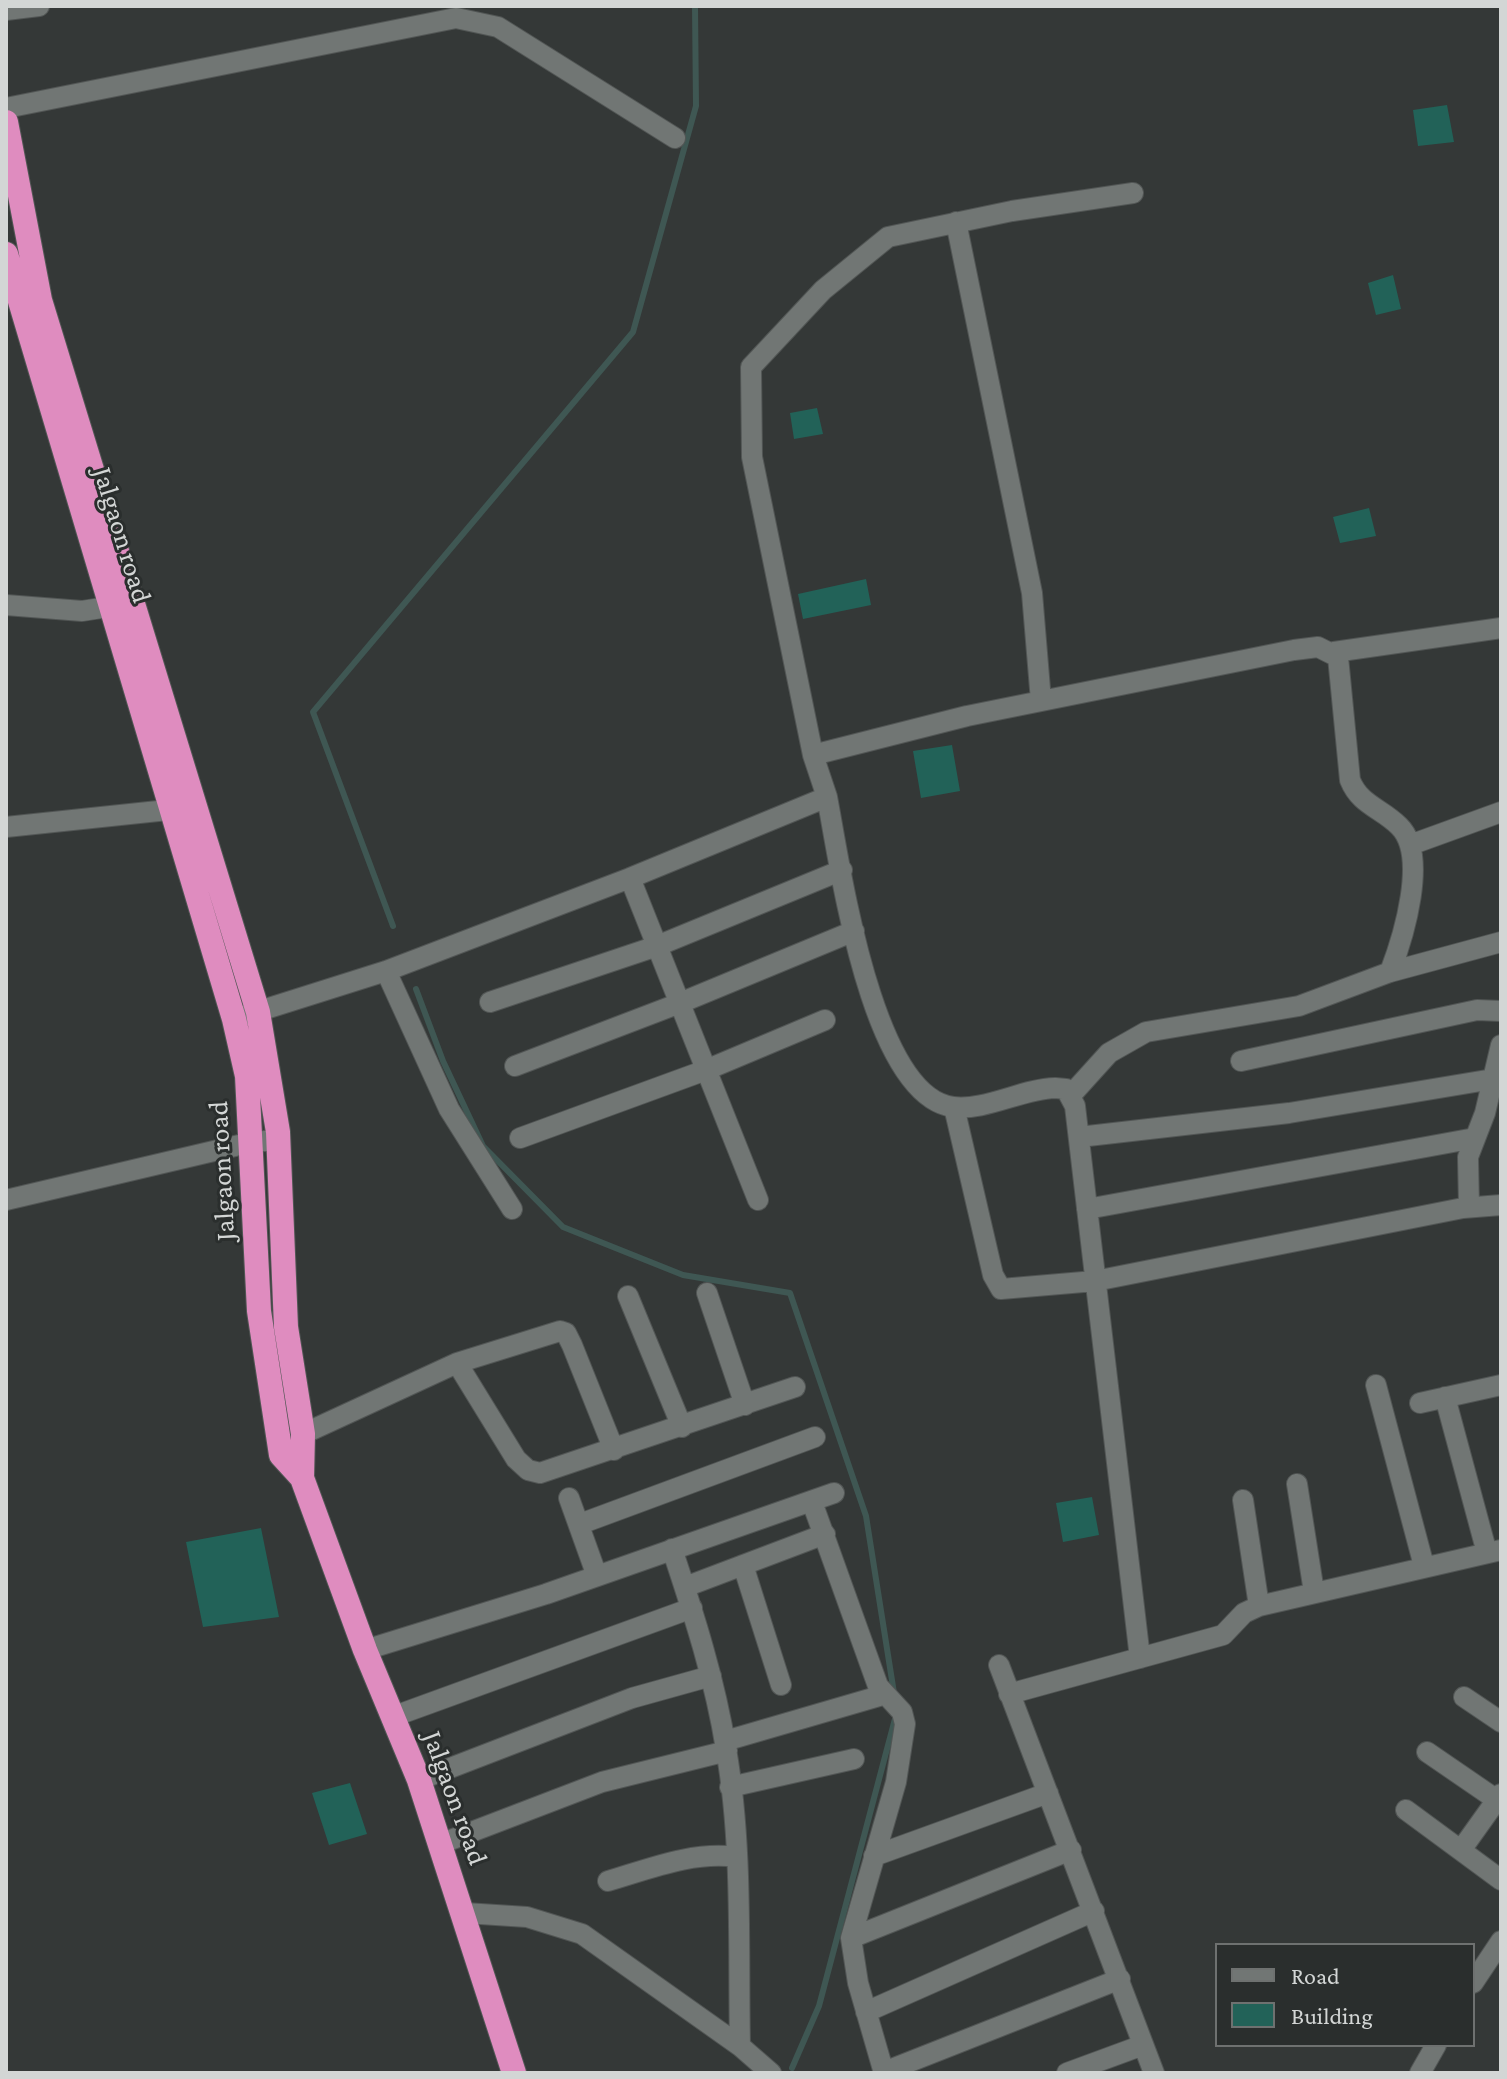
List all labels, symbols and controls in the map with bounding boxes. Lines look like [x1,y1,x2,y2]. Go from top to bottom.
street label: Jalgaon road [85,463,159,607]
street label: Jalgaon road [202,1100,242,1242]
street label: Jalgaon road [415,1726,495,1870]
legend [1215,1943,1475,2047]
text: Road [1291,1962,1340,1989]
text: Building [1291,2002,1373,2029]

